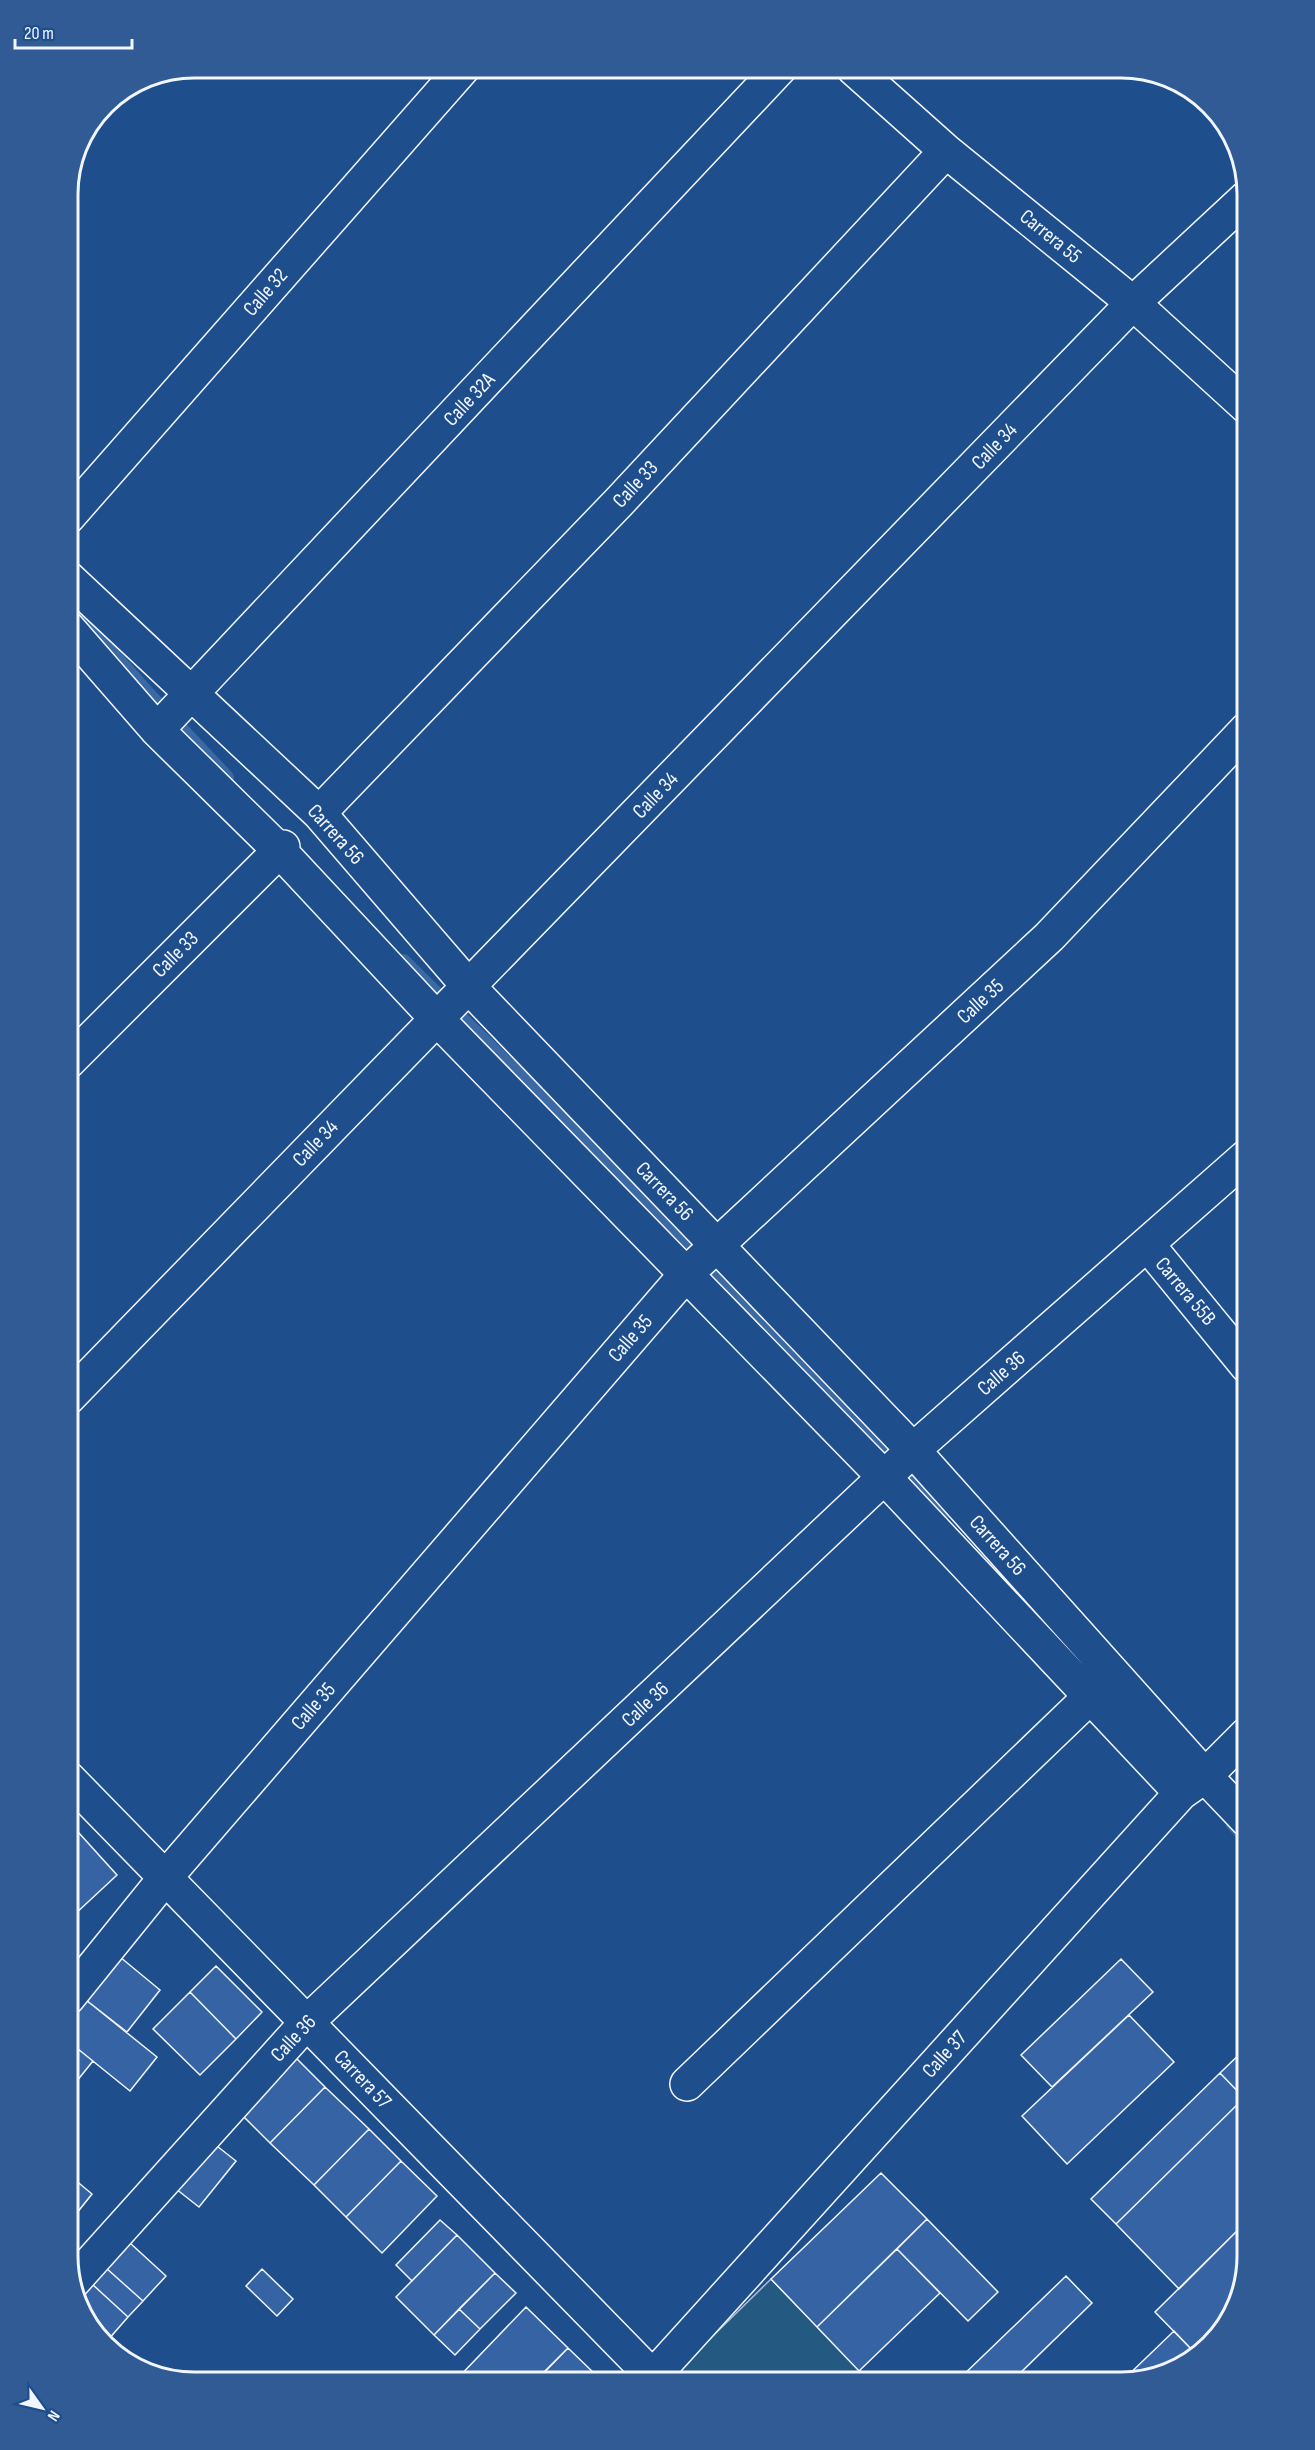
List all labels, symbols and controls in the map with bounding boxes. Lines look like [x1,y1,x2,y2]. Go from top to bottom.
scale bar [15,12,132,50]
text: 20 m [24,23,54,44]
street label: Carrera 55 [1015,204,1087,269]
street label: Calle 32 [238,263,293,321]
street label: Calle 32A [438,367,501,431]
street label: Calle 34 [966,418,1023,475]
street label: Calle 33 [607,456,663,513]
street label: Calle 34 [627,767,684,824]
street label: Carrera 56 [302,799,369,870]
street label: Calle 33 [147,926,204,983]
street label: Calle 35 [952,974,1009,1029]
street label: Calle 34 [287,1115,344,1172]
street label: Carrera 56 [630,1156,699,1226]
street label: Carrera 55B [1150,1252,1221,1331]
street label: Calle 35 [603,1309,658,1367]
street label: Calle 36 [972,1346,1030,1401]
street label: Carrera 56 [964,1510,1031,1581]
street label: Calle 36 [617,1676,674,1732]
street label: Calle 35 [286,1677,341,1735]
street label: Calle 36 [265,2010,321,2067]
street label: Calle 37 [917,2025,972,2083]
street label: Carrera 57 [329,2045,397,2114]
north arrow [12,2378,72,2438]
text: N [43,2407,63,2424]

